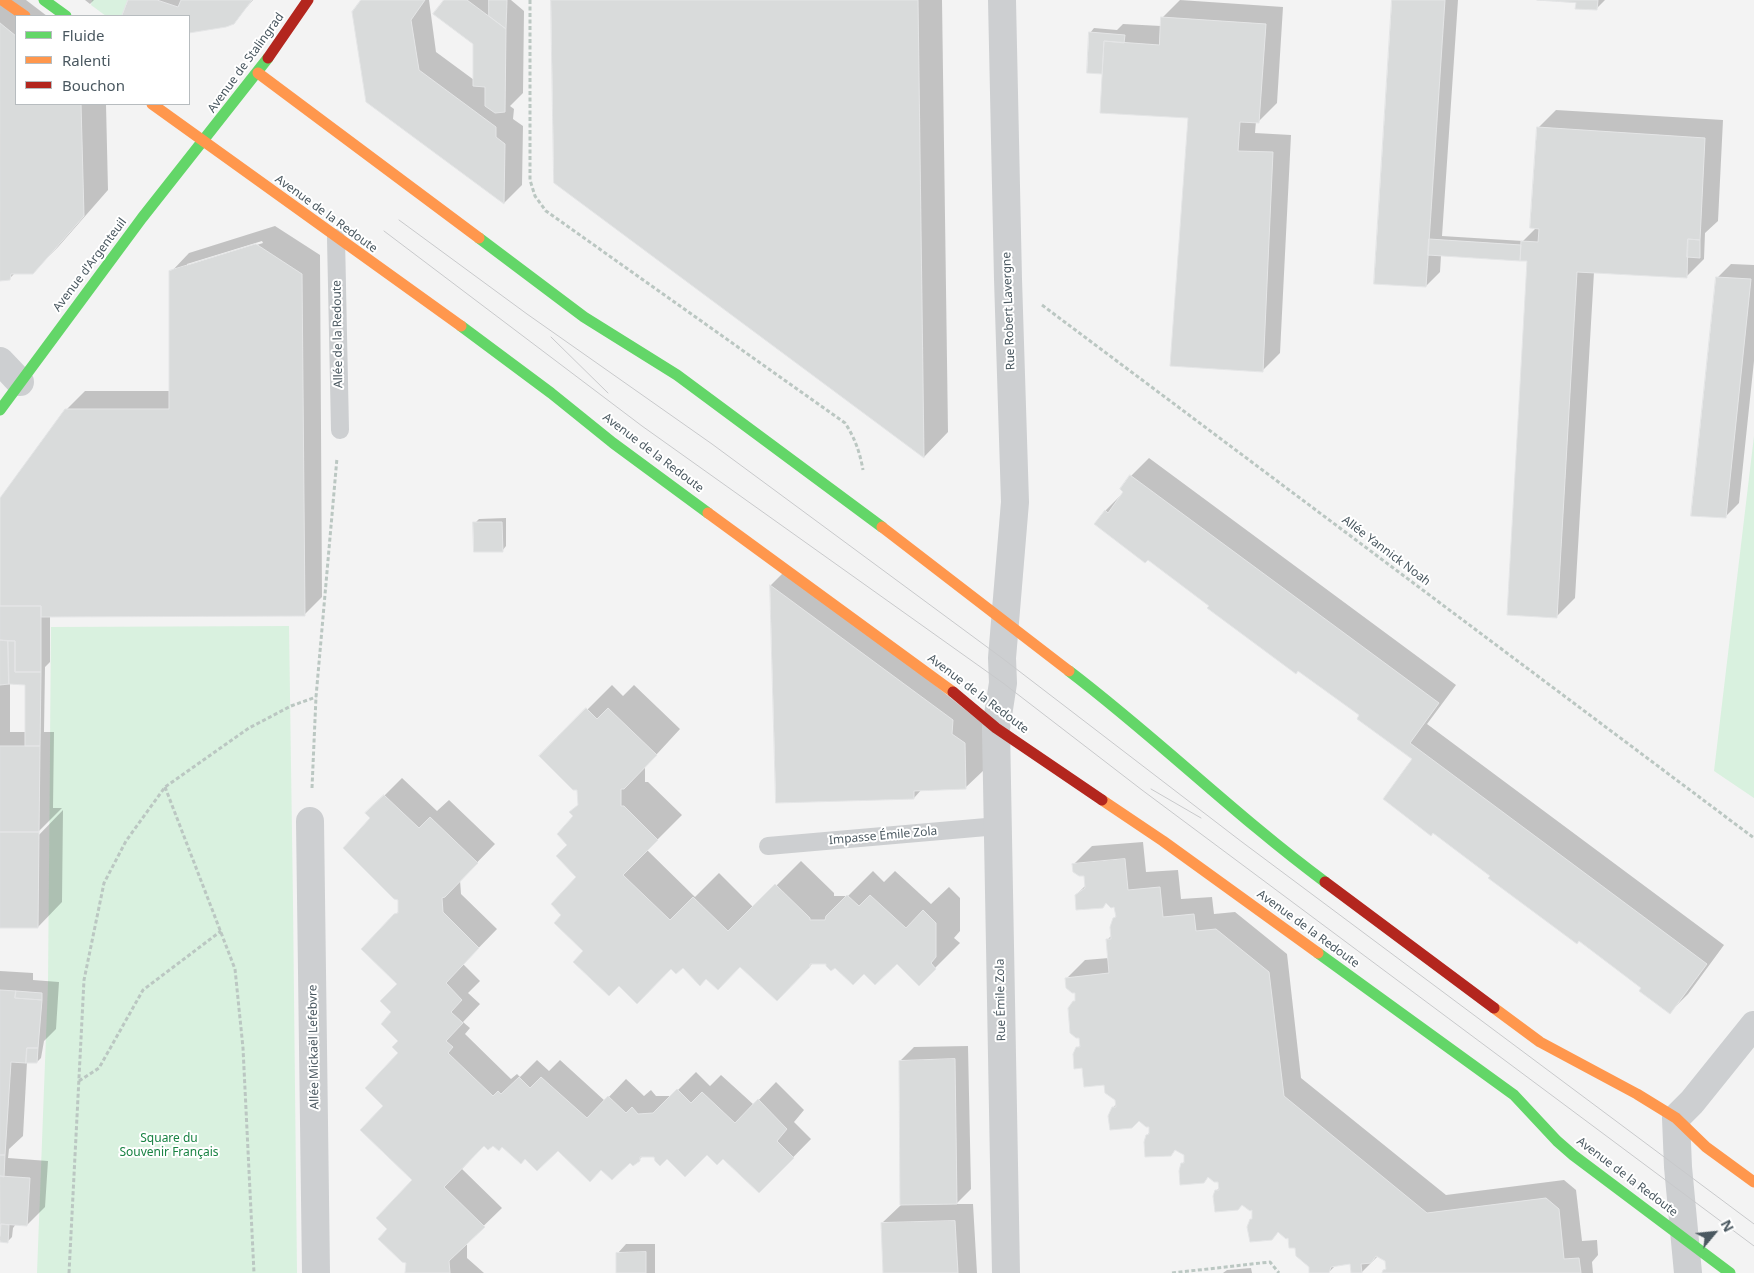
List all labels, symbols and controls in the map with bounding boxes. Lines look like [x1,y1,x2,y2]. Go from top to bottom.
street label: Avenue de Stalingrad [205,10,287,116]
legend [15,15,190,105]
text: Fluide [62,25,104,45]
text: Ralenti [62,50,111,70]
text: Bouchon [62,75,125,95]
street label: Avenue de la Redoute [272,172,380,256]
street label: Avenue d'Argenteuil [50,215,130,315]
street label: Rue Robert Lavergne [1000,252,1018,370]
street label: Allée de la Redoute [330,280,346,388]
street label: Avenue de la Redoute [600,410,706,496]
street label: Allée Yannick Noah [1339,513,1433,589]
street label: Avenue de la Redoute [925,651,1031,737]
street label: Impasse Émile Zola [828,824,938,848]
street label: Avenue de la Redoute [1254,887,1362,971]
street label: Rue Émile Zola [993,959,1009,1041]
street label: Allée Mickaël Lefebvre [306,984,322,1110]
park label: Square du Souvenir Français [119,1132,219,1160]
street label: Avenue de la Redoute [1574,1134,1680,1220]
north arrow [1689,1208,1739,1258]
text: N [1717,1216,1739,1235]

